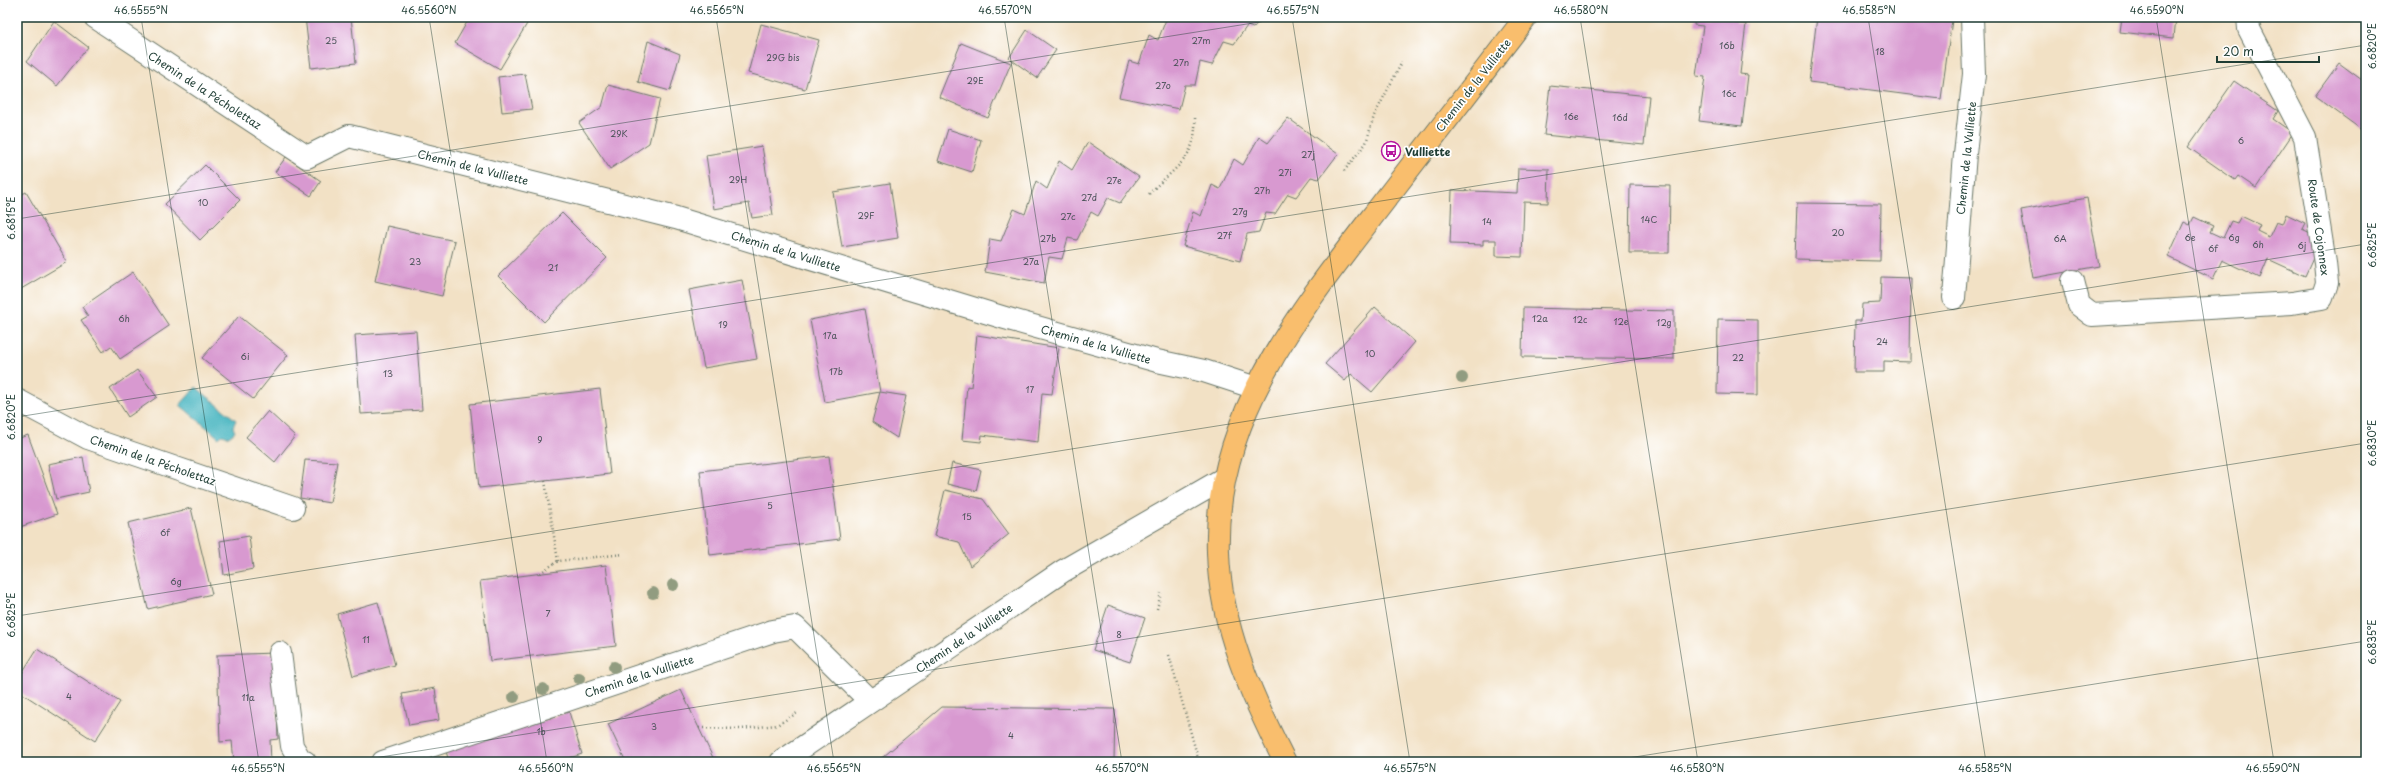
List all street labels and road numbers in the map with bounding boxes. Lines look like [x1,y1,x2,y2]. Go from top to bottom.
street label: Chemin de la Vulliette [1431,35,1515,135]
street label: Chemin de la Pécholettaz [145,47,265,133]
street label: Chemin de la Vulliette [1952,100,1980,215]
street label: Chemin de la Vulliette [416,145,530,189]
street label: Route de Cojonnex [2304,178,2334,277]
street label: Chemin de la Vulliette [729,226,843,276]
street label: Chemin de la Vulliette [1039,320,1153,368]
street label: Chemin de la Pécholettaz [88,430,218,490]
street label: Chemin de la Vulliette [912,599,1016,677]
street label: Chemin de la Vulliette [582,650,696,702]

